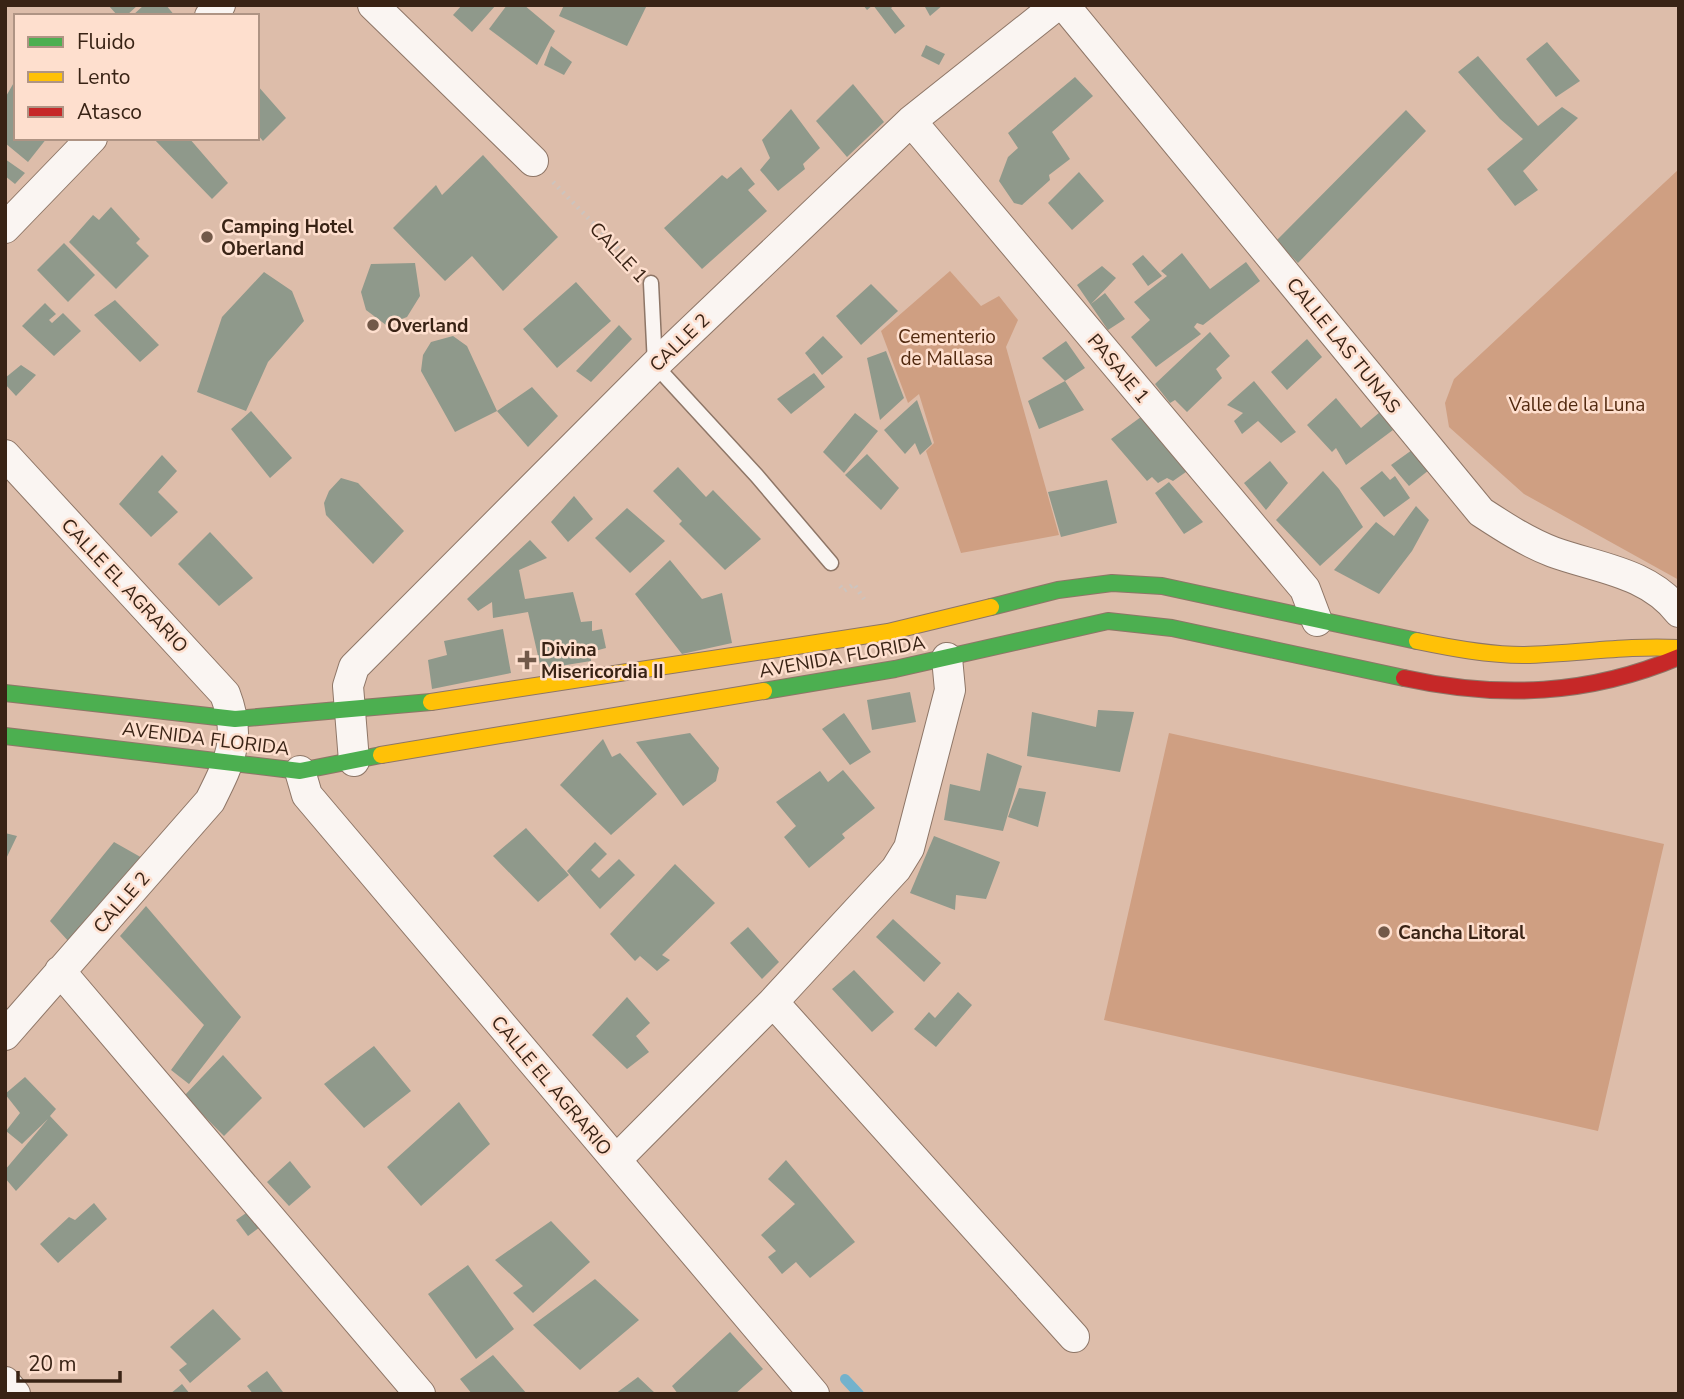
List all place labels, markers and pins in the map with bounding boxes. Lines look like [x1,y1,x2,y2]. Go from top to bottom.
place label: Camping Hotel Oberland [221,214,354,262]
marker: Camping Hotel Oberland [199,229,215,245]
place label: Overland [387,313,468,339]
marker: Overland [365,317,381,333]
place label: Divina Misericordia II [541,637,664,685]
marker: Divina Misericordia II [519,652,535,668]
place label: Cancha Litoral [1398,920,1525,946]
marker: Cancha Litoral [1376,924,1392,940]

